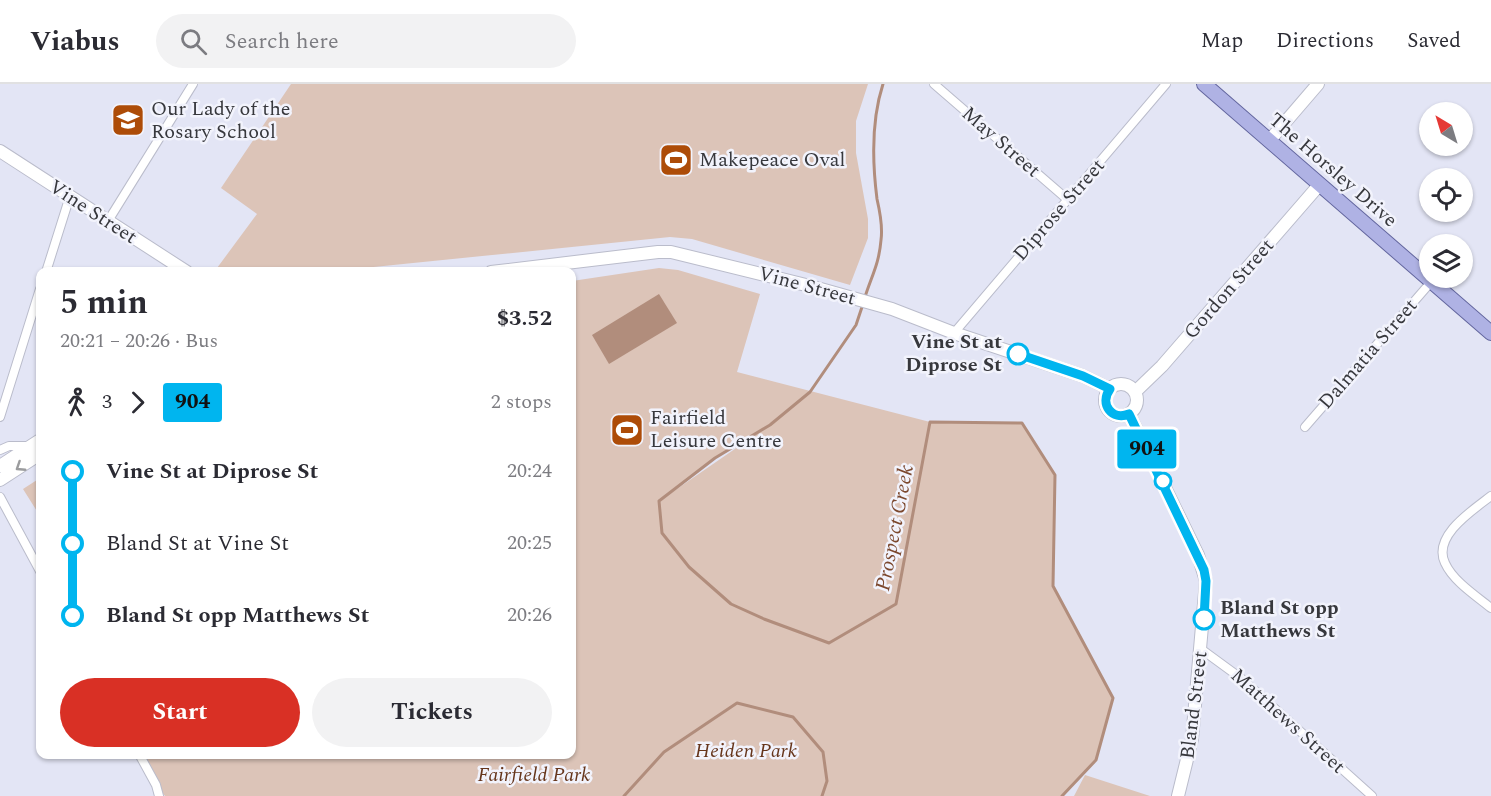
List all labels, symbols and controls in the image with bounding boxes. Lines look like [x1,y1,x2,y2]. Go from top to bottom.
search box [156,14,576,68]
text: Viabus [30,20,120,63]
icon: search [177,25,210,58]
text: Search here [225,25,339,58]
text: Map [1201,25,1243,57]
text: Directions [1276,25,1374,57]
text: Saved [1407,25,1461,57]
place label: Our Lady of the Rosary School [151,94,291,147]
street label: May Street [955,99,1047,185]
school or university icon: Our Lady of the Rosary School [110,102,146,138]
north arrow [1419,102,1473,156]
map controls [1419,102,1473,288]
street label: The Horsley Drive [1262,105,1404,235]
sports icon: Makepeace Oval [658,142,694,178]
place label: Makepeace Oval [699,145,845,175]
street label: Diprose Street [1006,152,1112,268]
button: locate [1419,168,1473,222]
street label: Vine Street [43,172,143,252]
street label: Gordon Street [1177,232,1281,346]
button: layers [1419,234,1473,288]
street label: Vine Street [755,259,859,313]
text: 5 min [60,278,148,328]
street label: Dalmatia Street [1311,292,1425,416]
text: $3.52 [497,302,552,335]
text: 20:21 – 20:26 · Bus [60,326,218,356]
place label: Vine St at Diprose St [905,327,1002,380]
marker: Vine St at Diprose St [1007,343,1029,365]
icon: walk [60,386,93,419]
icon: forward [121,386,154,419]
text: 904 [175,386,210,418]
text: 3 [102,387,112,417]
text: 2 stops [491,387,552,417]
place label: Fairfield Leisure Centre [650,403,782,456]
sports icon: Fairfield Leisure Centre [609,412,645,448]
line badge: 904 [1112,430,1182,469]
text: 904 [1129,433,1165,465]
text: Vine St at Diprose St [106,455,318,488]
text: 20:24 [507,456,552,486]
one-way arrow [16,459,26,471]
water label: Prospect Creek [867,462,923,594]
unlabelled marker [1154,472,1172,490]
text: Bland St at Vine St [106,527,289,560]
text: 20:25 [507,528,552,558]
place label: Bland St opp Matthews St [1220,593,1339,646]
text: Bland St opp Matthews St [106,599,369,632]
text: 20:26 [507,600,552,630]
marker: Bland St opp Matthews St [1193,608,1215,630]
street label: Bland Street [1172,649,1216,761]
street label: Matthews Street [1224,661,1352,781]
button: Start [60,678,300,747]
button: Tickets [312,678,552,747]
park label: Heiden Park [695,736,798,766]
park label: Fairfield Park [478,760,591,790]

